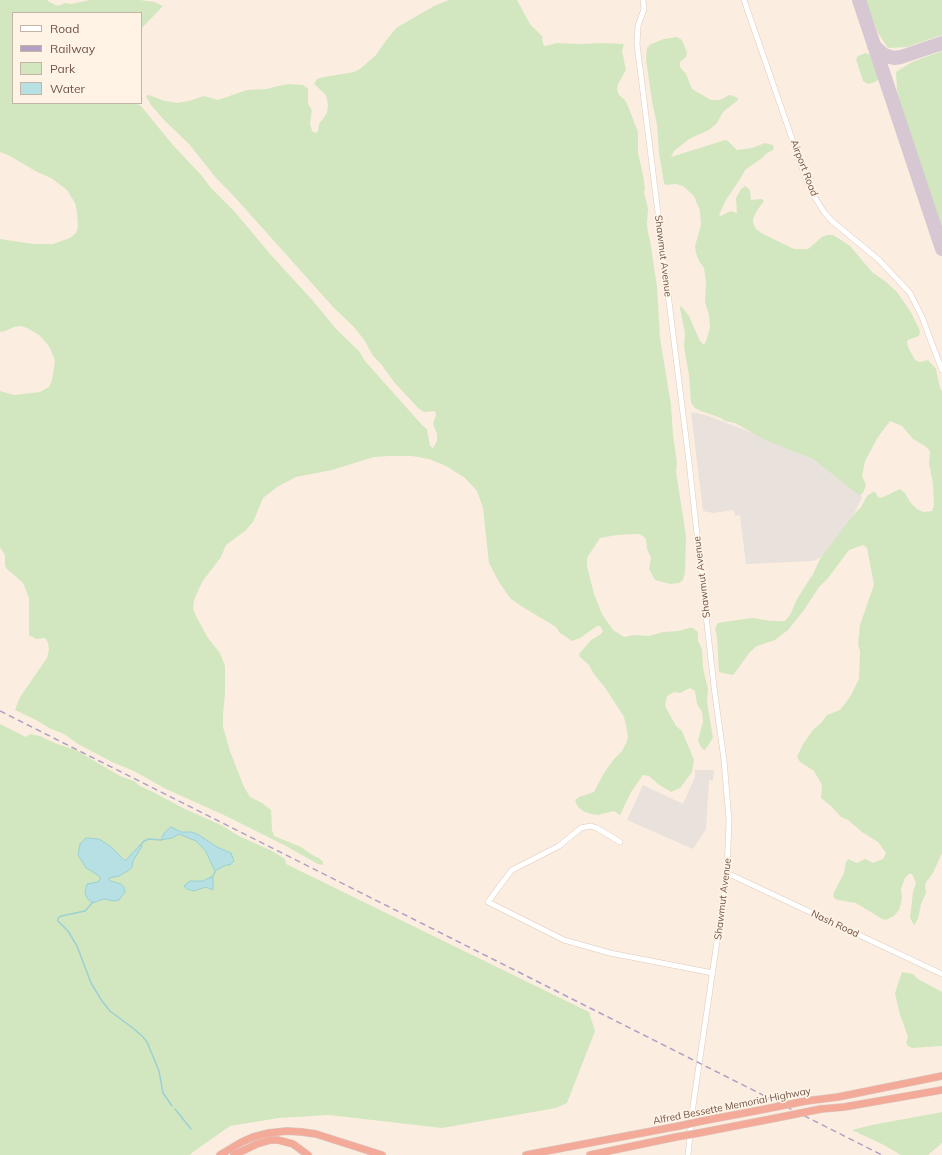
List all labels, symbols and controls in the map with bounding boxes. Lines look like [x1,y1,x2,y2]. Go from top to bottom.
legend [12,12,142,104]
text: Road [50,21,79,36]
text: Railway [50,41,95,56]
text: Park [50,61,75,76]
text: Water [50,81,85,96]
street label: Airport Road [788,138,820,198]
street label: Shawmut Avenue [652,214,674,298]
street label: Shawmut Avenue [691,535,713,619]
street label: Shawmut Avenue [712,857,734,941]
street label: Nash Road [809,908,861,940]
street label: Alfred Bessette Memorial Highway [652,1085,812,1127]

